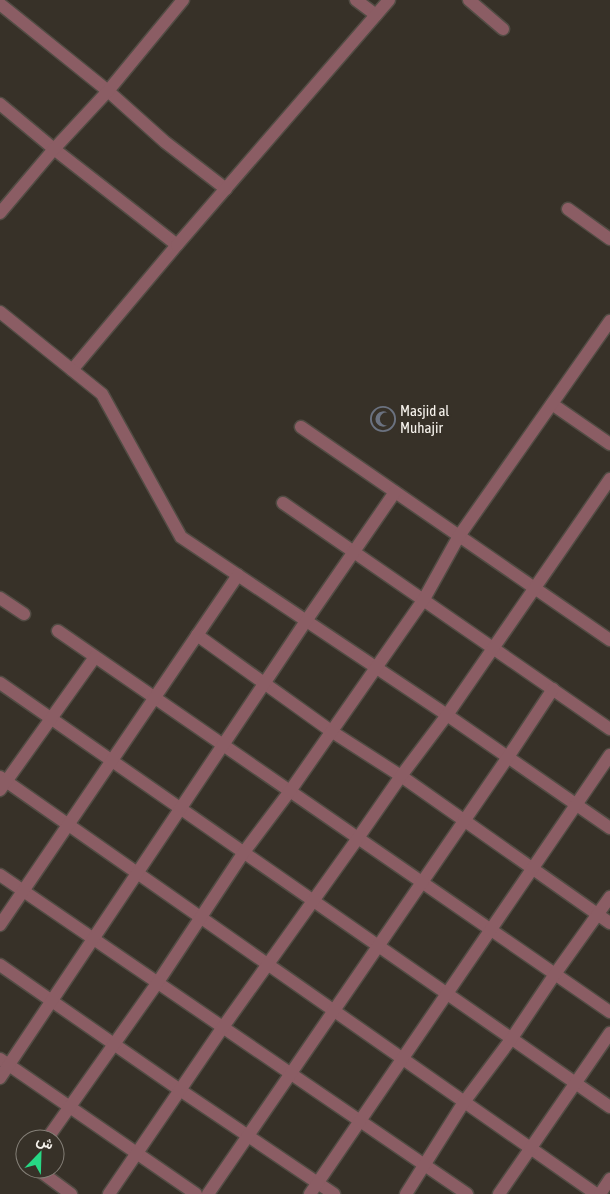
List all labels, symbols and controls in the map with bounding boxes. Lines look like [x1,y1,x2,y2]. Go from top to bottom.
place label: Masjid al Muhajir [400,402,449,436]
mosque icon: Masjid al Muhajir [370,406,396,432]
north arrow [15,1129,65,1179]
text: ش [34,1131,56,1154]

